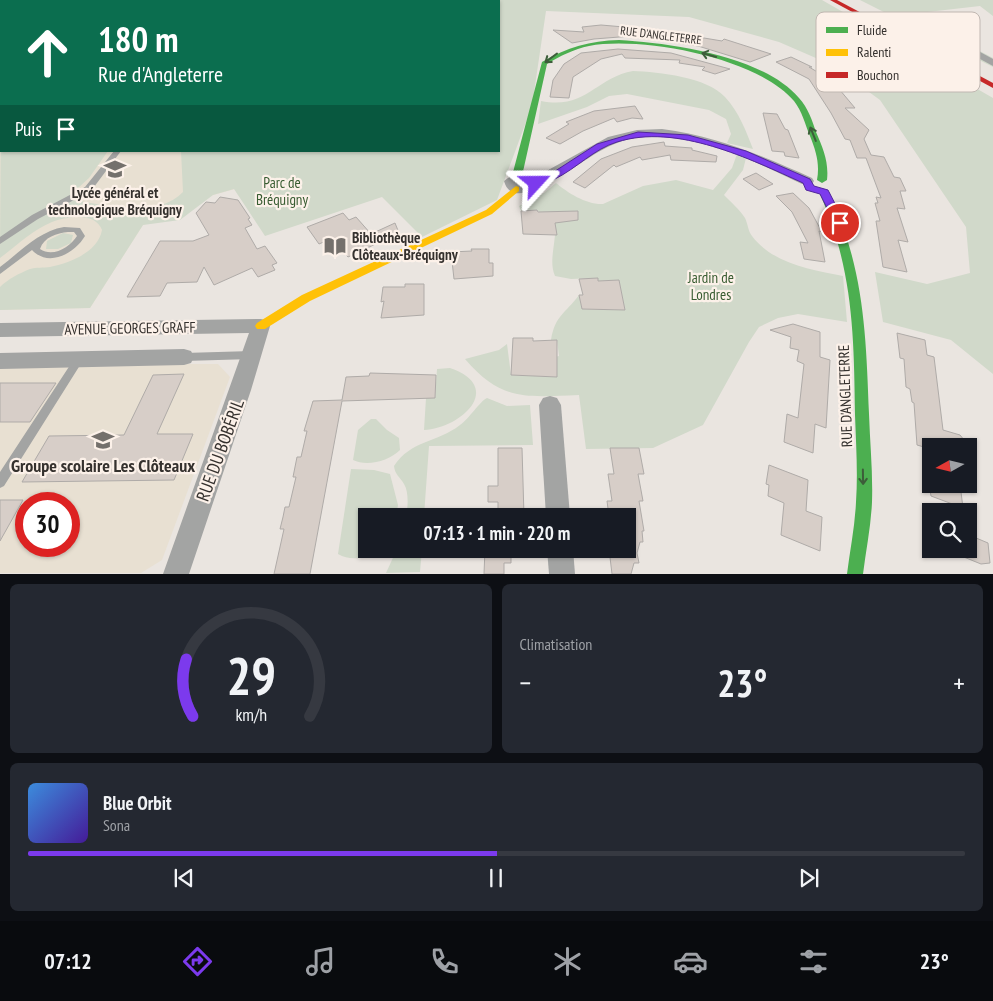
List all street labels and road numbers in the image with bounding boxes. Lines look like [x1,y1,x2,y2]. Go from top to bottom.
street label: RUE D'ANGLETERRE [619,23,703,47]
street label: AVENUE GEORGES GRAFF [64,317,196,339]
street label: RUE D'ANGLETERRE [834,344,856,448]
street label: RUE DU BOBÉRIL [191,395,249,504]

